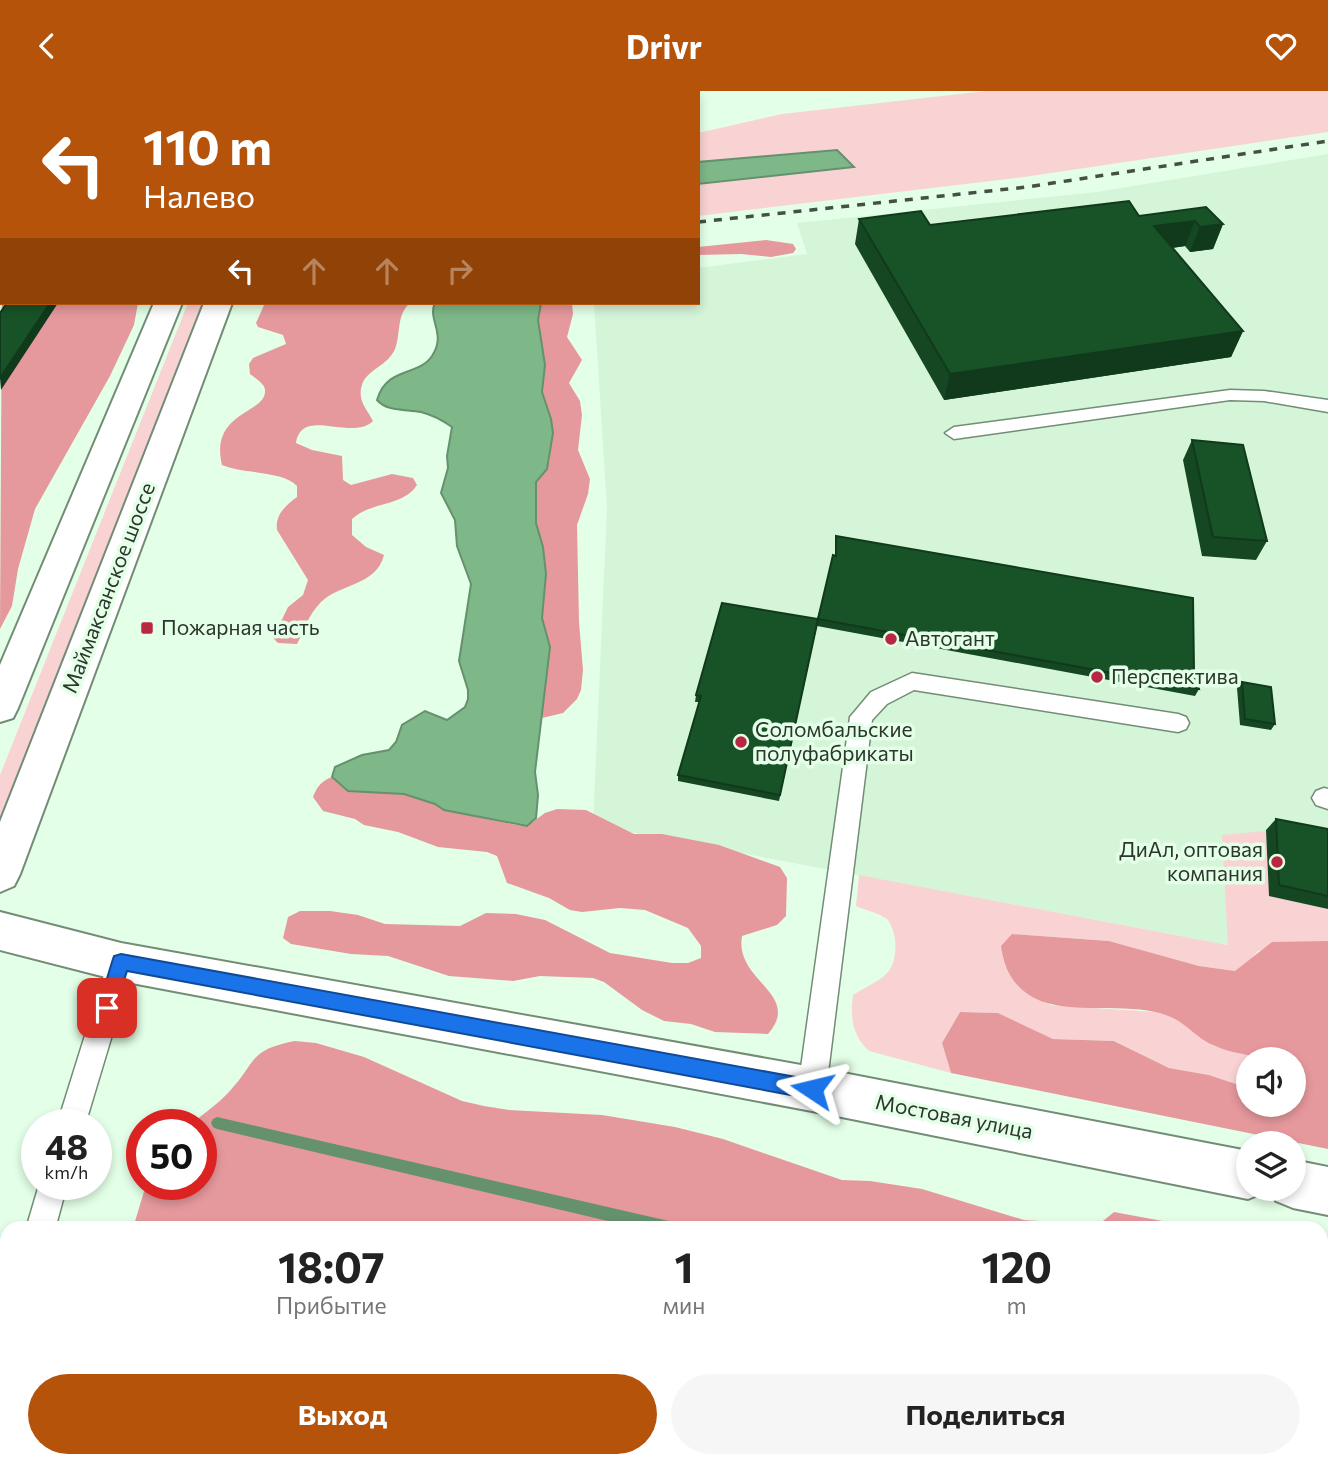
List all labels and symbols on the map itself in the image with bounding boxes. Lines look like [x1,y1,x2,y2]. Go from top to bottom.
street label: Маймаксанское шоссе [56,479,159,696]
place label: Пожарная часть [161,614,320,639]
marker: Пожарная часть [139,620,155,636]
place label: Автогант [905,625,995,650]
marker: Автогант [883,631,899,647]
place label: Перспектива [1111,663,1239,688]
marker: Перспектива [1089,669,1105,685]
place label: Соломбальские полуфабрикаты [755,716,914,765]
marker: Соломбальские полуфабрикаты [733,734,749,750]
place label: ДиАл, оптовая компания [1119,836,1263,885]
marker: ДиАл, оптовая компания [1269,854,1285,870]
pin [77,978,137,1038]
position arrow [775,1052,849,1126]
street label: Мостовая улица [873,1088,1035,1143]
speed limit sign: 50 [126,1109,217,1200]

